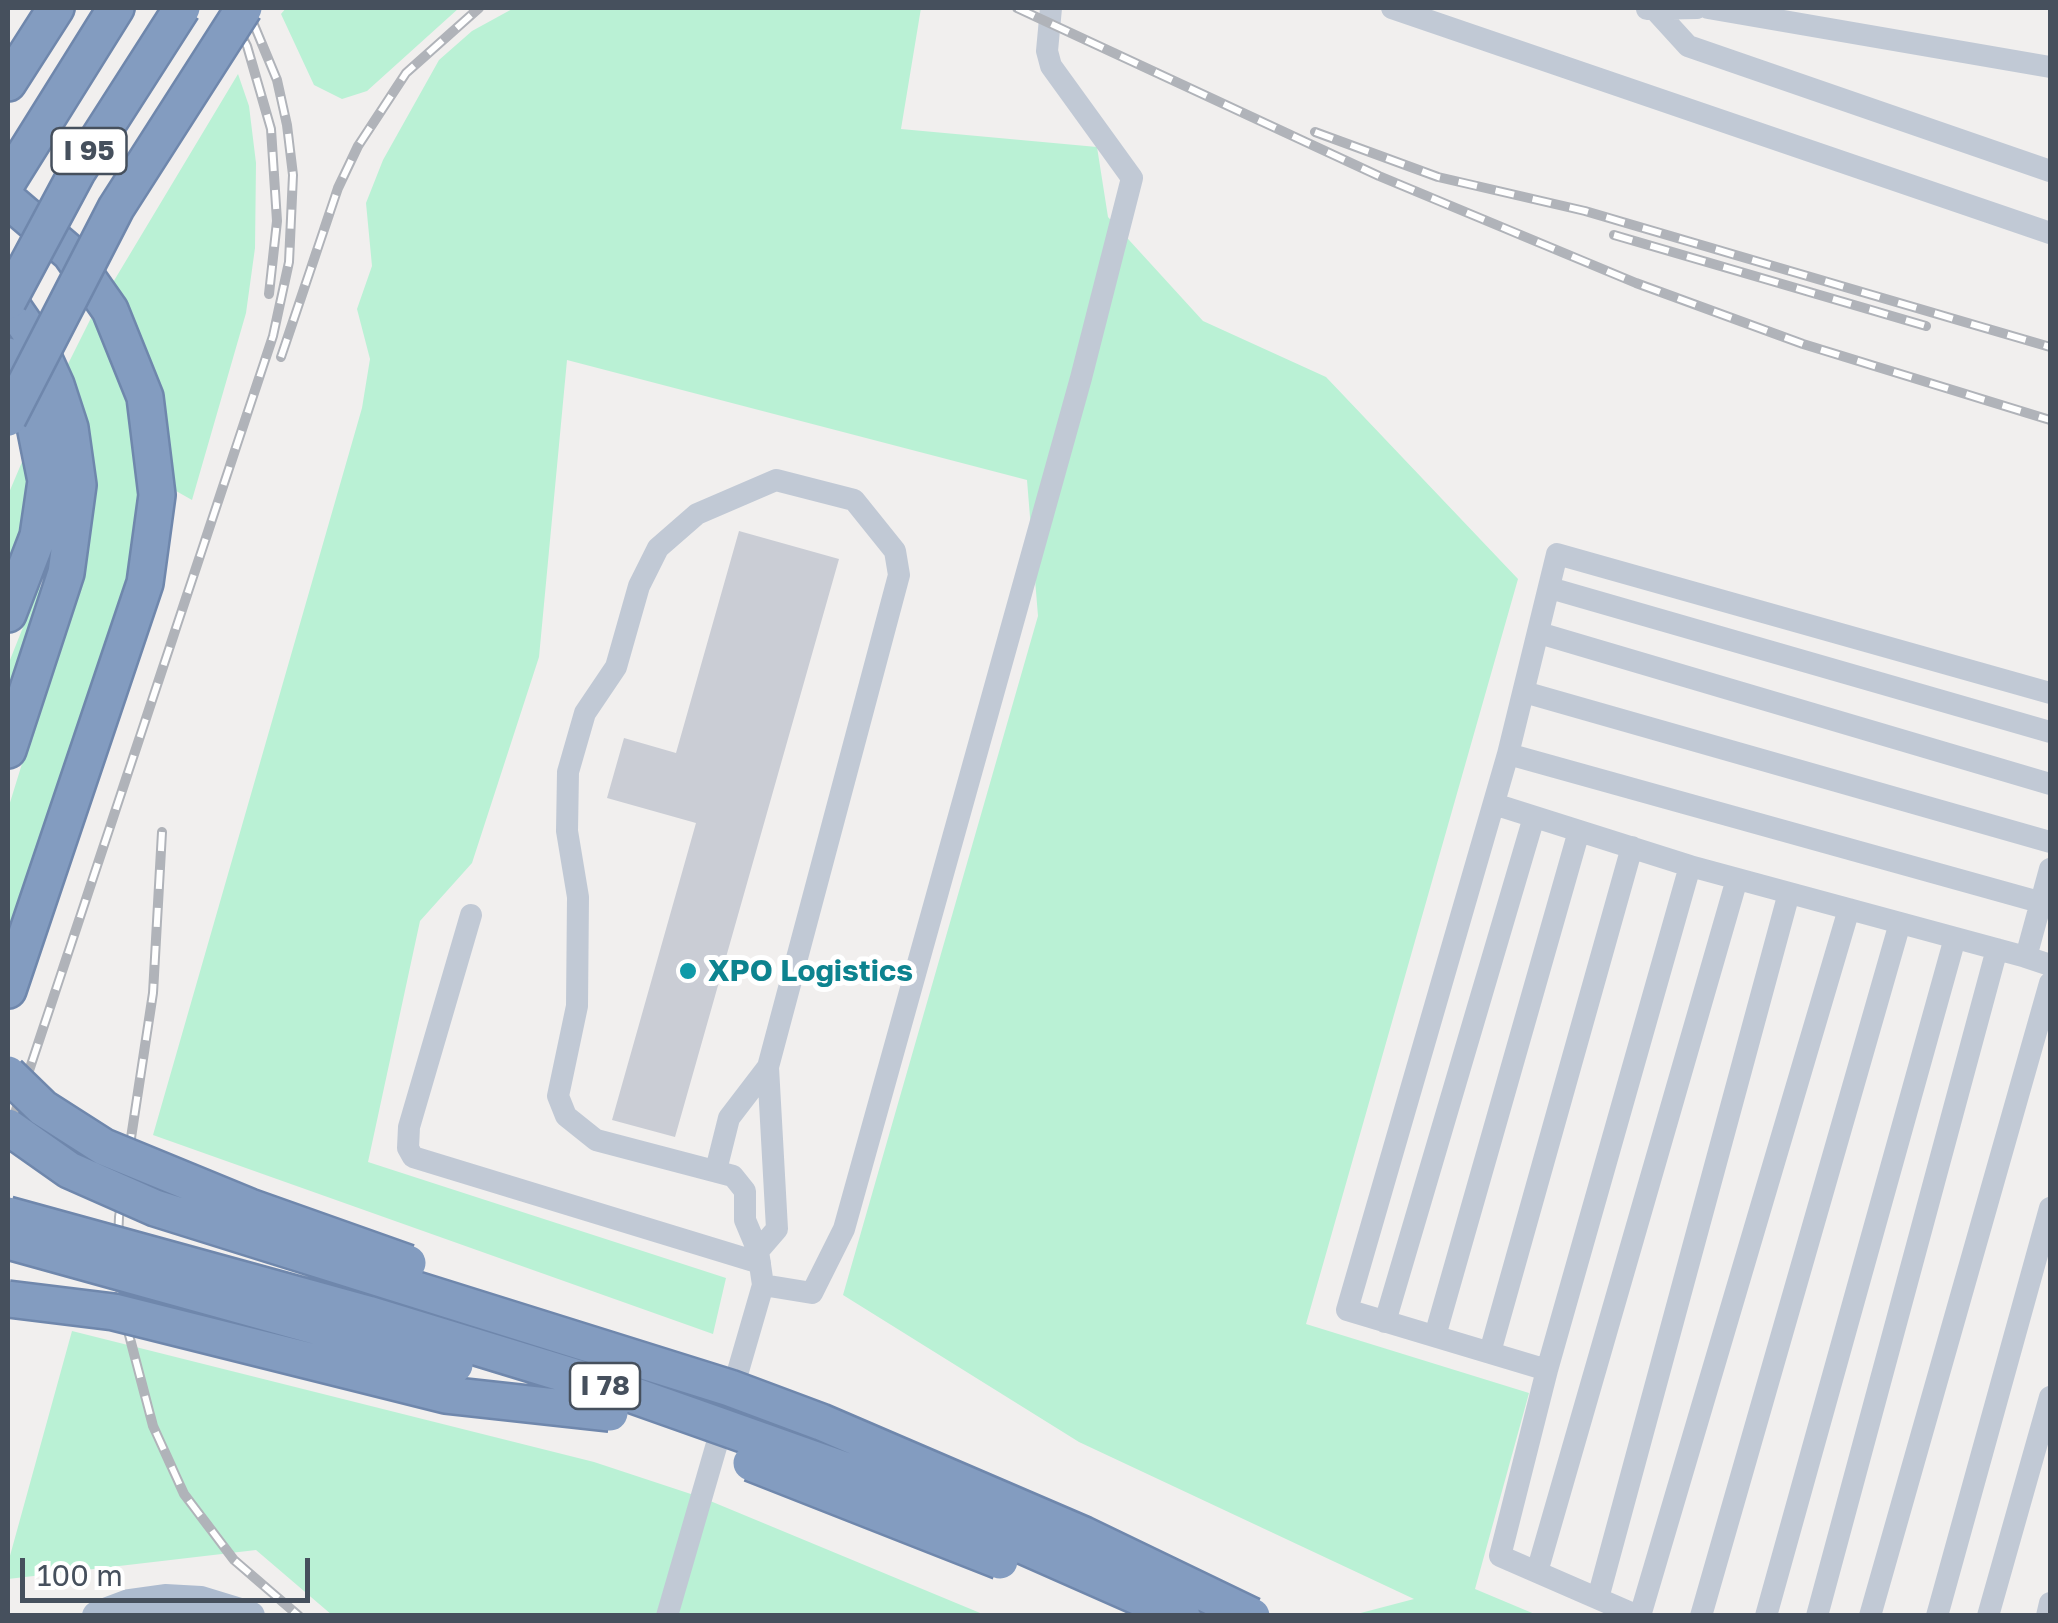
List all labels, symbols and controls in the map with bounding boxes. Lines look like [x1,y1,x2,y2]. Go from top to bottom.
road number: I 95 [52,128,126,174]
place label: XPO Logistics [708,953,913,989]
marker: XPO Logistics [677,960,699,982]
road number: I 78 [570,1363,640,1409]
scale bar [25,1538,315,1600]
text: 100 m [37,1557,123,1593]

